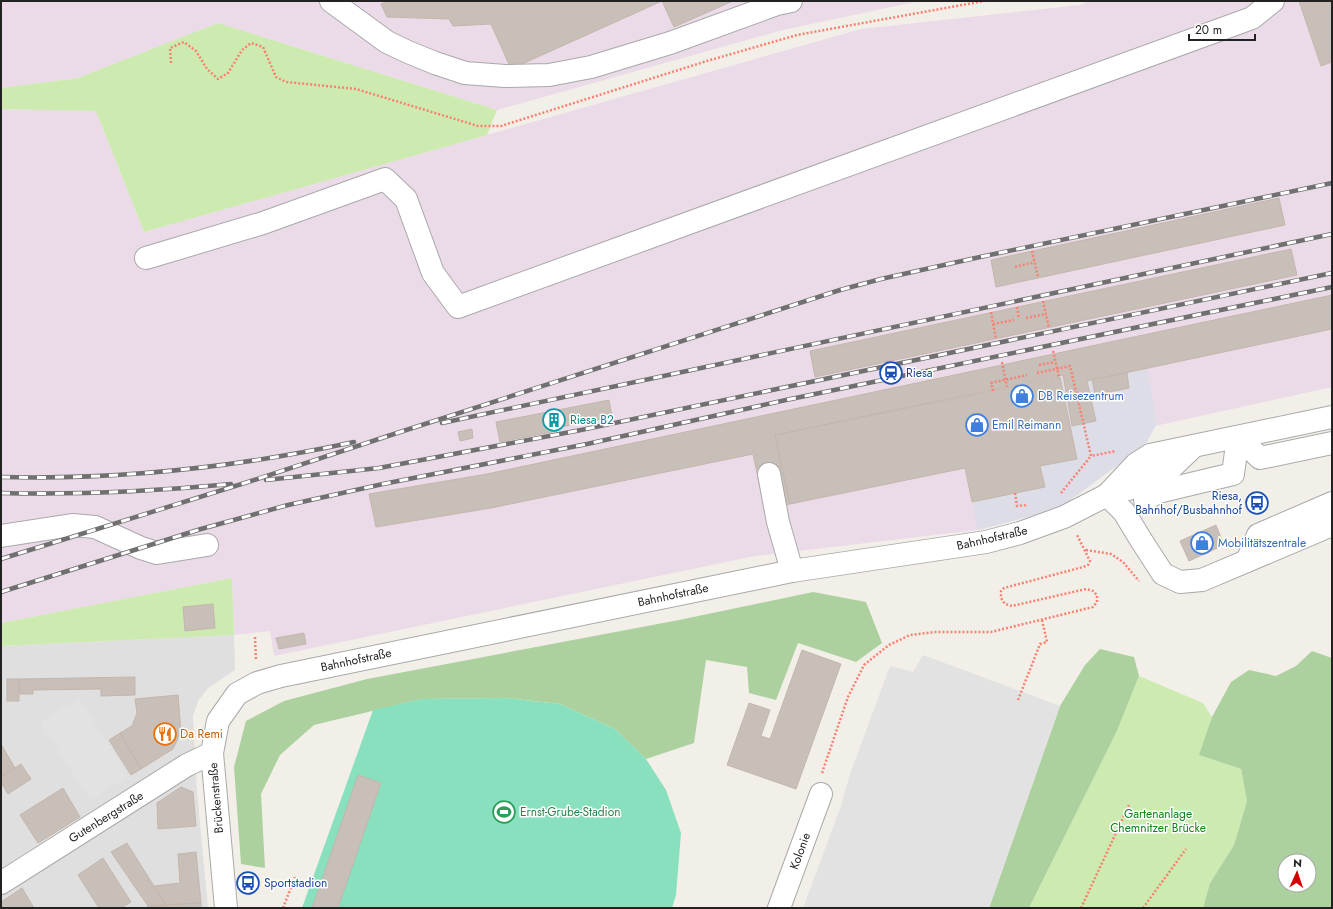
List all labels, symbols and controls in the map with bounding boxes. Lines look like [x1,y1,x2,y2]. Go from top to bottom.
scale bar [1189,16,1255,42]
text: 20 m [1195,21,1222,39]
station icon: Riesa [878,360,904,386]
place label: Riesa [906,364,933,382]
shop icon: DB Reisezentrum [1009,383,1035,409]
place label: DB Reisezentrum [1038,387,1124,405]
building icon: Riesa B2 [541,407,567,433]
place label: Riesa B2 [570,411,614,429]
shop icon: Emil Reimann [964,412,990,438]
place label: Emil Reimann [992,416,1061,434]
place label: Riesa, Bahnhof/Busbahnhof [1135,487,1243,519]
bus stop icon: Riesa, Bahnhof/Busbahnhof [1244,490,1270,516]
street label: Bahnhofstraße [955,521,1029,555]
shop icon: Mobilitätszentrale [1189,530,1215,556]
place label: Mobilitätszentrale [1218,534,1306,552]
street label: Bahnhofstraße [636,579,710,611]
street label: Bahnhofstraße [319,644,393,676]
restaurant icon: Da Remi [152,721,178,747]
place label: Da Remi [180,725,223,743]
street label: Brückenstraße [204,762,228,834]
street label: Gutenbergstraße [65,787,147,847]
sports icon: Ernst-Grube-Stadion [491,799,517,825]
place label: Ernst-Grube-Stadion [520,803,621,821]
park label: Gartenanlage Chemnitzer Brücke [1110,805,1206,837]
street label: Kolonie [785,830,815,872]
north arrow [1277,853,1317,893]
text: N [1293,855,1302,871]
bus stop icon: Sportstadion [235,870,261,896]
place label: Sportstadion [264,874,327,892]

